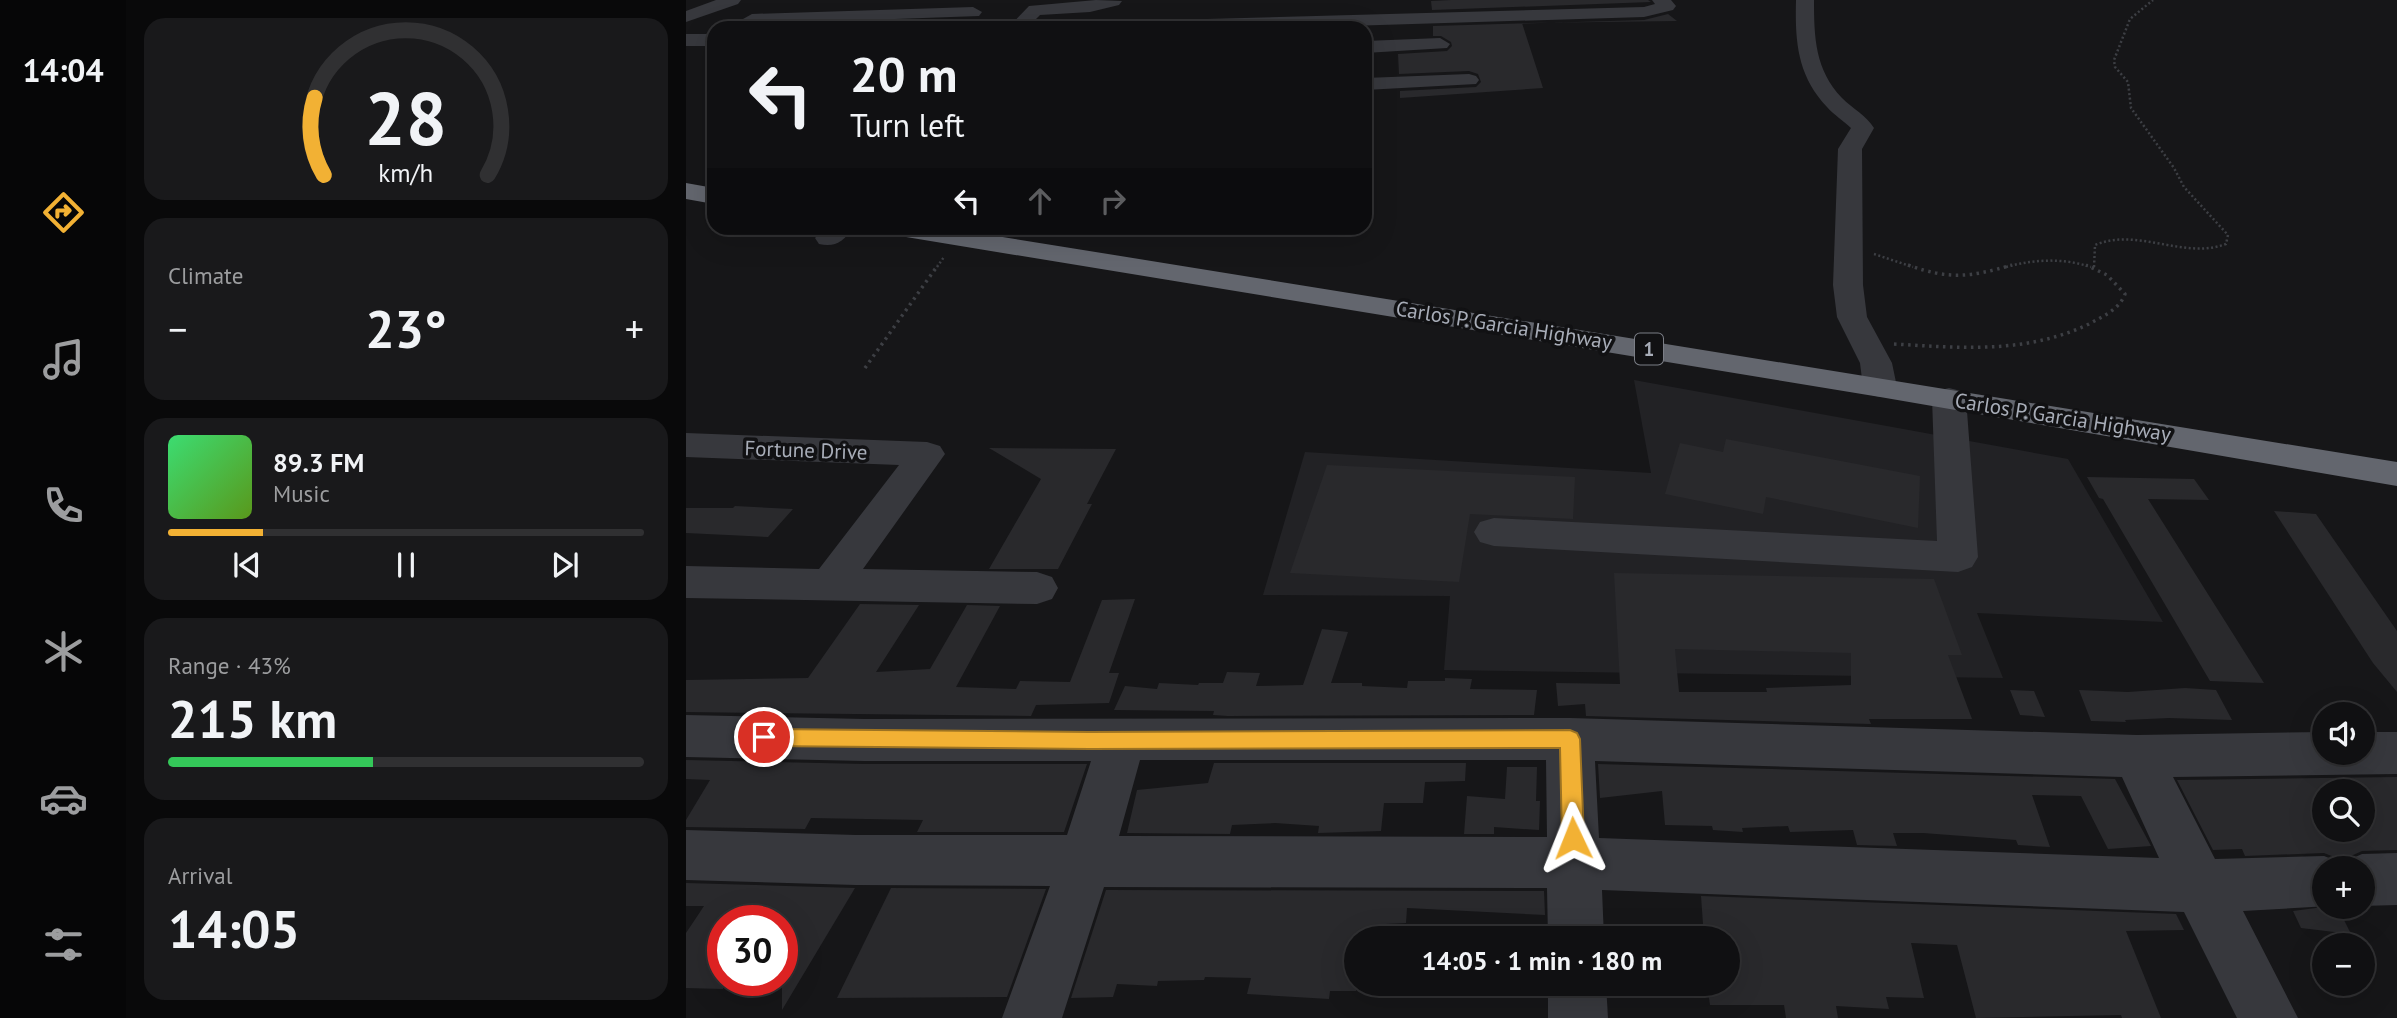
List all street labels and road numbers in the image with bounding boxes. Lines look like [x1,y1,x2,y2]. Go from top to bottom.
street label: Carlos P. Garcia Highway [1394,295,1614,355]
road number: 1 [1635,334,1663,364]
street label: Carlos P. Garcia Highway [1953,387,2173,447]
street label: Fortune Drive [744,434,868,466]

